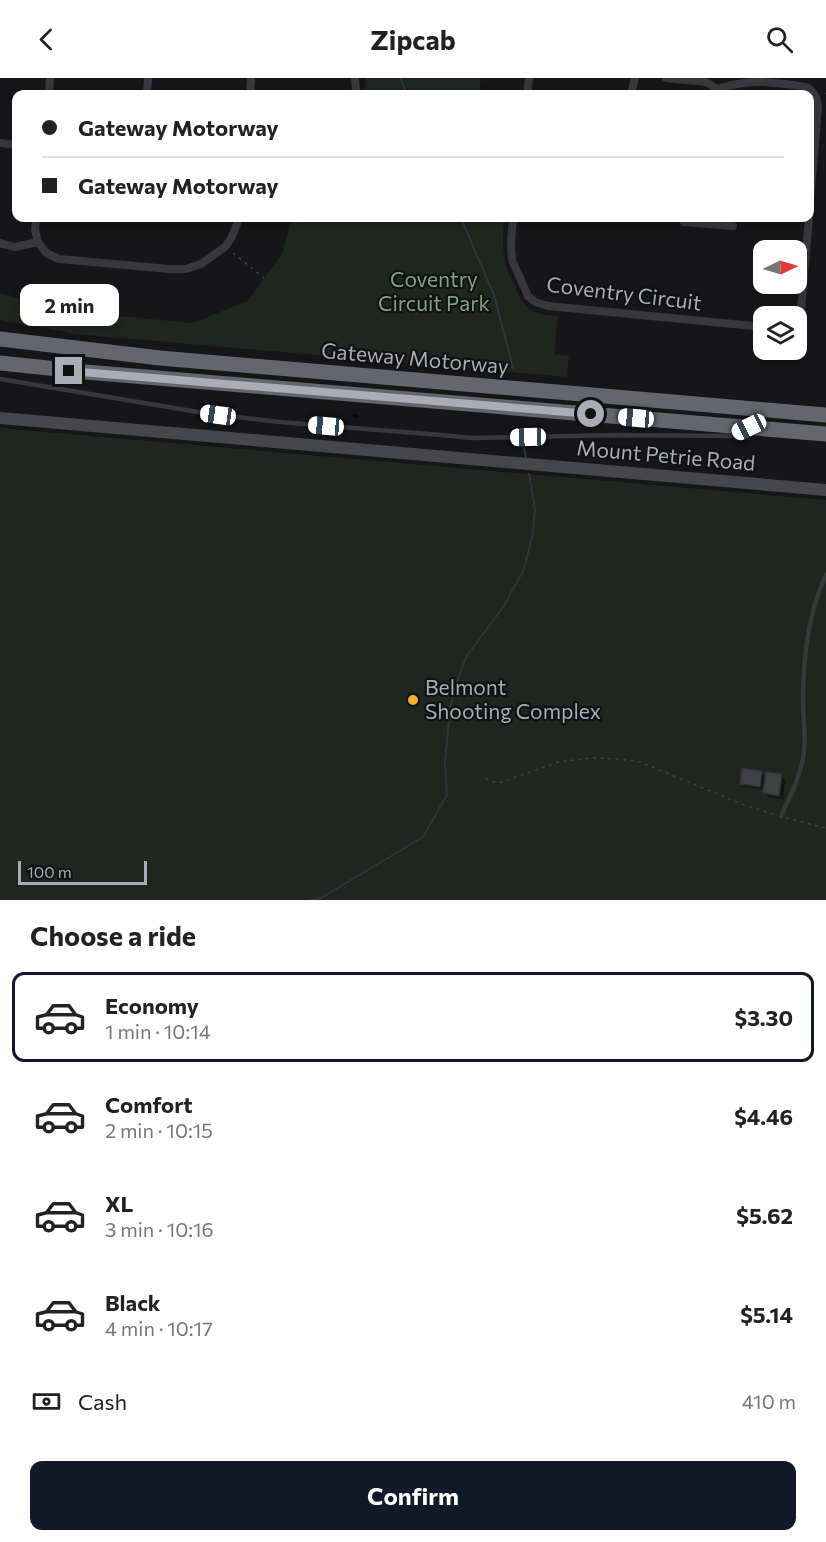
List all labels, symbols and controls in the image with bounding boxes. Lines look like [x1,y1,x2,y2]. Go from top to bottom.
icon: back [30,23,63,56]
text: Zipcab [370,23,456,56]
icon: search [763,23,796,56]
text: Gateway Motorway [78,114,279,141]
text: Gateway Motorway [78,172,279,199]
north arrow [753,240,807,294]
map controls [753,240,807,360]
park label: Coventry Circuit Park [378,266,490,315]
street label: Coventry Circuit [545,271,703,314]
callout: 2 min [20,284,118,326]
text: 2 min [45,293,94,317]
button: layers [753,306,807,360]
street label: Gateway Motorway [320,337,510,378]
route end [55,357,82,384]
route start [577,400,604,427]
car [199,404,237,426]
car [617,407,655,429]
car [729,411,769,443]
car [307,415,345,437]
car [510,428,546,446]
street label: Mount Petrie Road [576,434,757,475]
place label: Belmont Shooting Complex [425,674,601,723]
marker: Belmont Shooting Complex [406,693,420,707]
scale bar [18,858,147,886]
text: 100 m [27,862,72,881]
text: Choose a ride [30,919,196,952]
icon: car [33,990,87,1044]
text: Economy [105,992,199,1019]
text: $3.30 [735,1004,793,1031]
text: 1 min · 10:14 [105,1019,211,1043]
icon: car [33,1089,87,1143]
text: Comfort [105,1091,193,1118]
text: $4.46 [734,1103,793,1130]
text: 2 min · 10:15 [105,1118,213,1142]
icon: car [33,1188,87,1242]
text: XL [105,1190,133,1217]
text: $5.62 [736,1202,793,1229]
text: 3 min · 10:16 [105,1217,214,1241]
icon: car [33,1287,87,1341]
text: Black [105,1289,160,1316]
text: $5.14 [740,1301,793,1328]
text: 4 min · 10:17 [105,1316,213,1340]
icon: cash [30,1385,63,1418]
text: Cash [78,1388,127,1415]
text: 410 m [742,1389,796,1413]
button: Confirm [30,1461,796,1530]

